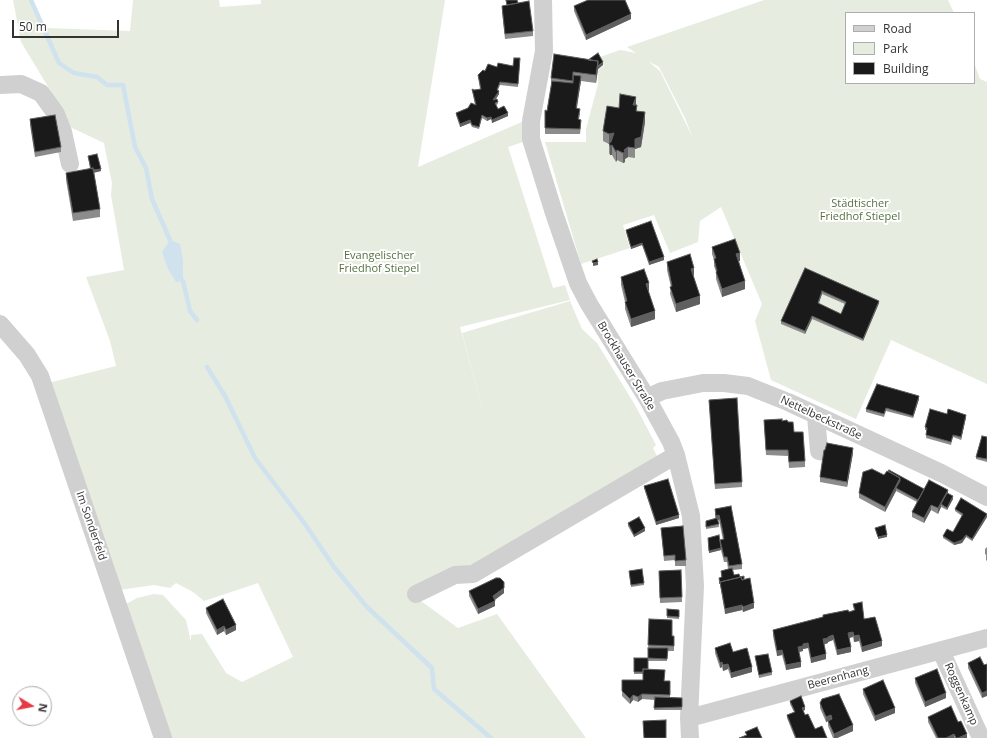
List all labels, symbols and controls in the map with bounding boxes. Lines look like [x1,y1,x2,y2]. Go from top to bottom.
scale bar [14,12,121,38]
legend [845,12,975,84]
text: 50 m [19,18,47,35]
text: Road [883,20,912,37]
text: Park [883,40,908,57]
text: Building [883,60,928,77]
park label: Städtischer Friedhof Stiepel [820,197,900,223]
park label: Evangelischer Friedhof Stiepel [339,249,419,275]
street label: Brockhauser Straße [594,319,658,413]
street label: Nettelbeckstraße [778,393,864,443]
street label: Im Sonderfeld [73,490,109,562]
street label: Roggenkamp [941,661,981,727]
street label: Beerenhang [806,664,870,692]
north arrow [12,686,52,726]
text: N [35,702,51,714]

